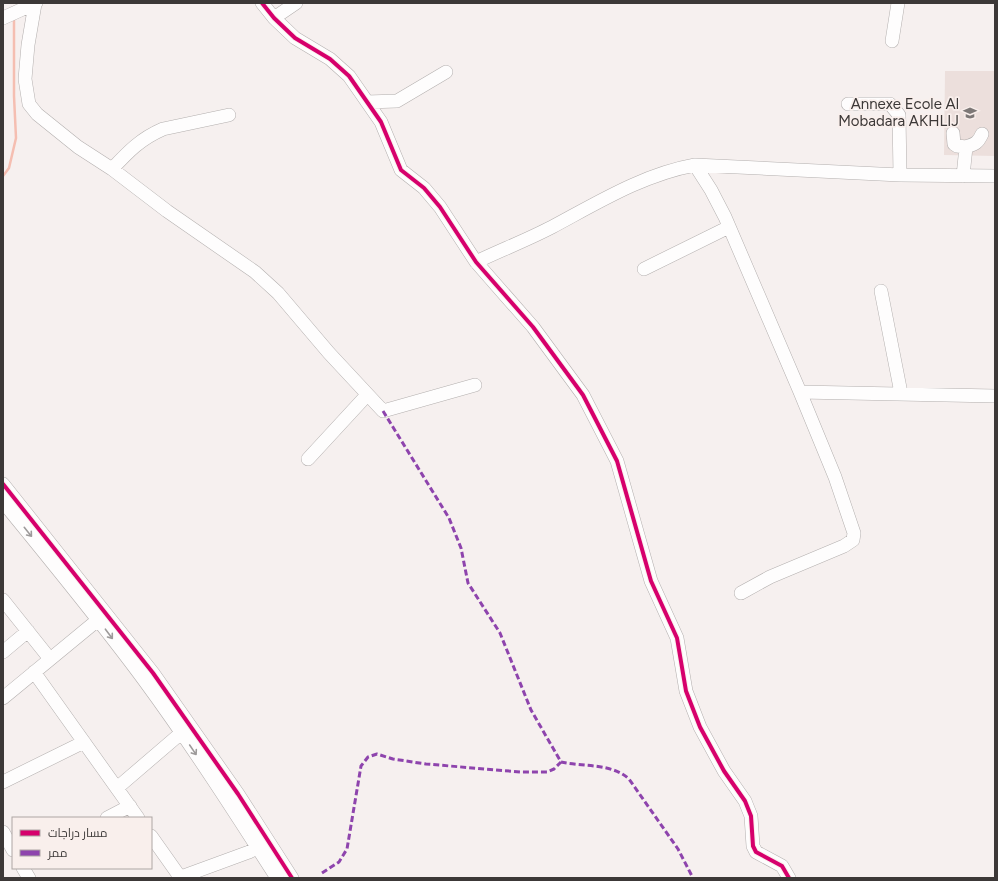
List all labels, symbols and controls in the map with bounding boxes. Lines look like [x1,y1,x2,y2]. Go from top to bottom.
place label: Annexe Ecole Al Mobadara AKHLIJ [838,95,959,130]
school or university icon: Annexe Ecole Al Mobadara AKHLIJ [962,105,978,121]
one-way arrow [23,527,32,538]
one-way arrow [105,628,113,639]
one-way arrow [189,745,197,756]
legend [12,817,152,869]
text: مسار دراجات [48,826,108,840]
text: ممر [47,846,67,860]

